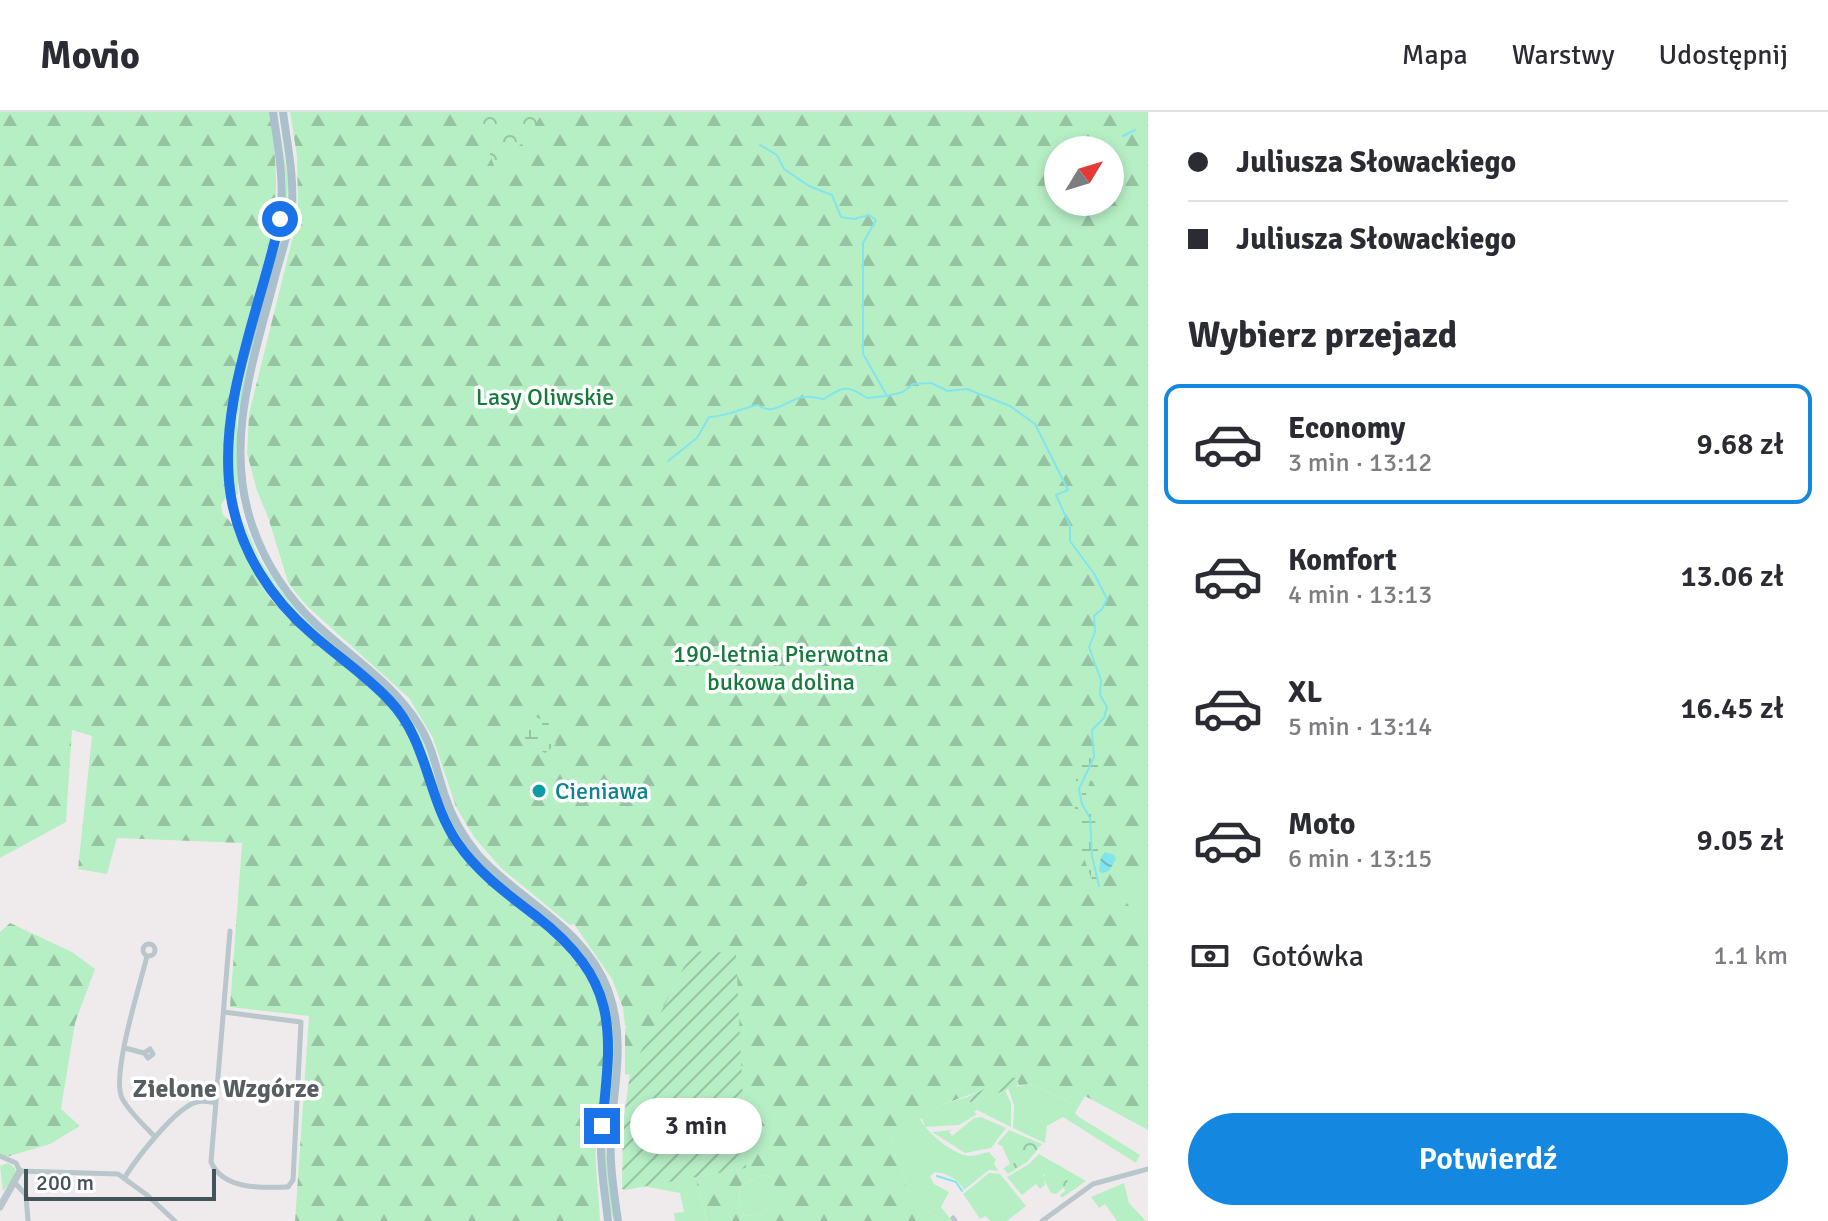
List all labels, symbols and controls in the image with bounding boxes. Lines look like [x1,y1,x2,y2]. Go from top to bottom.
text: Movio [40,32,140,79]
text: Mapa [1402,38,1468,72]
text: Warstwy [1512,38,1615,72]
text: Udostępnij [1659,38,1788,72]
north arrow [1044,136,1124,216]
map controls [1044,136,1124,216]
text: Juliusza Słowackiego [1236,144,1516,181]
route start [262,201,298,237]
text: Juliusza Słowackiego [1236,221,1516,258]
text: Wybierz przejazd [1188,313,1457,358]
park label: Lasy Oliwskie [476,382,614,412]
icon: car [1192,408,1264,480]
text: Economy [1288,410,1405,447]
text: 9.68 zł [1697,426,1784,463]
text: 3 min · 13:12 [1288,447,1432,479]
icon: car [1192,540,1264,612]
text: Komfort [1288,542,1397,579]
text: 13.06 zł [1680,558,1784,595]
text: 4 min · 13:13 [1288,579,1432,611]
park label: 190-letnia Pierwotna bukowa dolina [673,639,889,697]
icon: car [1192,672,1264,744]
text: XL [1288,674,1322,711]
text: 16.45 zł [1680,690,1784,727]
text: 5 min · 13:14 [1288,711,1432,743]
place label: Cieniawa [555,776,649,806]
marker: Cieniawa [530,782,548,800]
icon: car [1192,804,1264,876]
text: Moto [1288,806,1355,843]
text: 9.05 zł [1697,822,1784,859]
text: 6 min · 13:15 [1288,843,1432,875]
icon: cash [1188,934,1232,978]
text: Gotówka [1252,938,1364,975]
text: 1.1 km [1714,940,1788,972]
district label: Zielone Wzgórze [133,1073,319,1105]
callout: 3 min [630,1098,762,1154]
route end [584,1108,620,1144]
text: 3 min [665,1110,727,1142]
button: Potwierdź [1188,1113,1788,1205]
scale bar [24,1165,216,1201]
text: 200 m [36,1169,94,1196]

